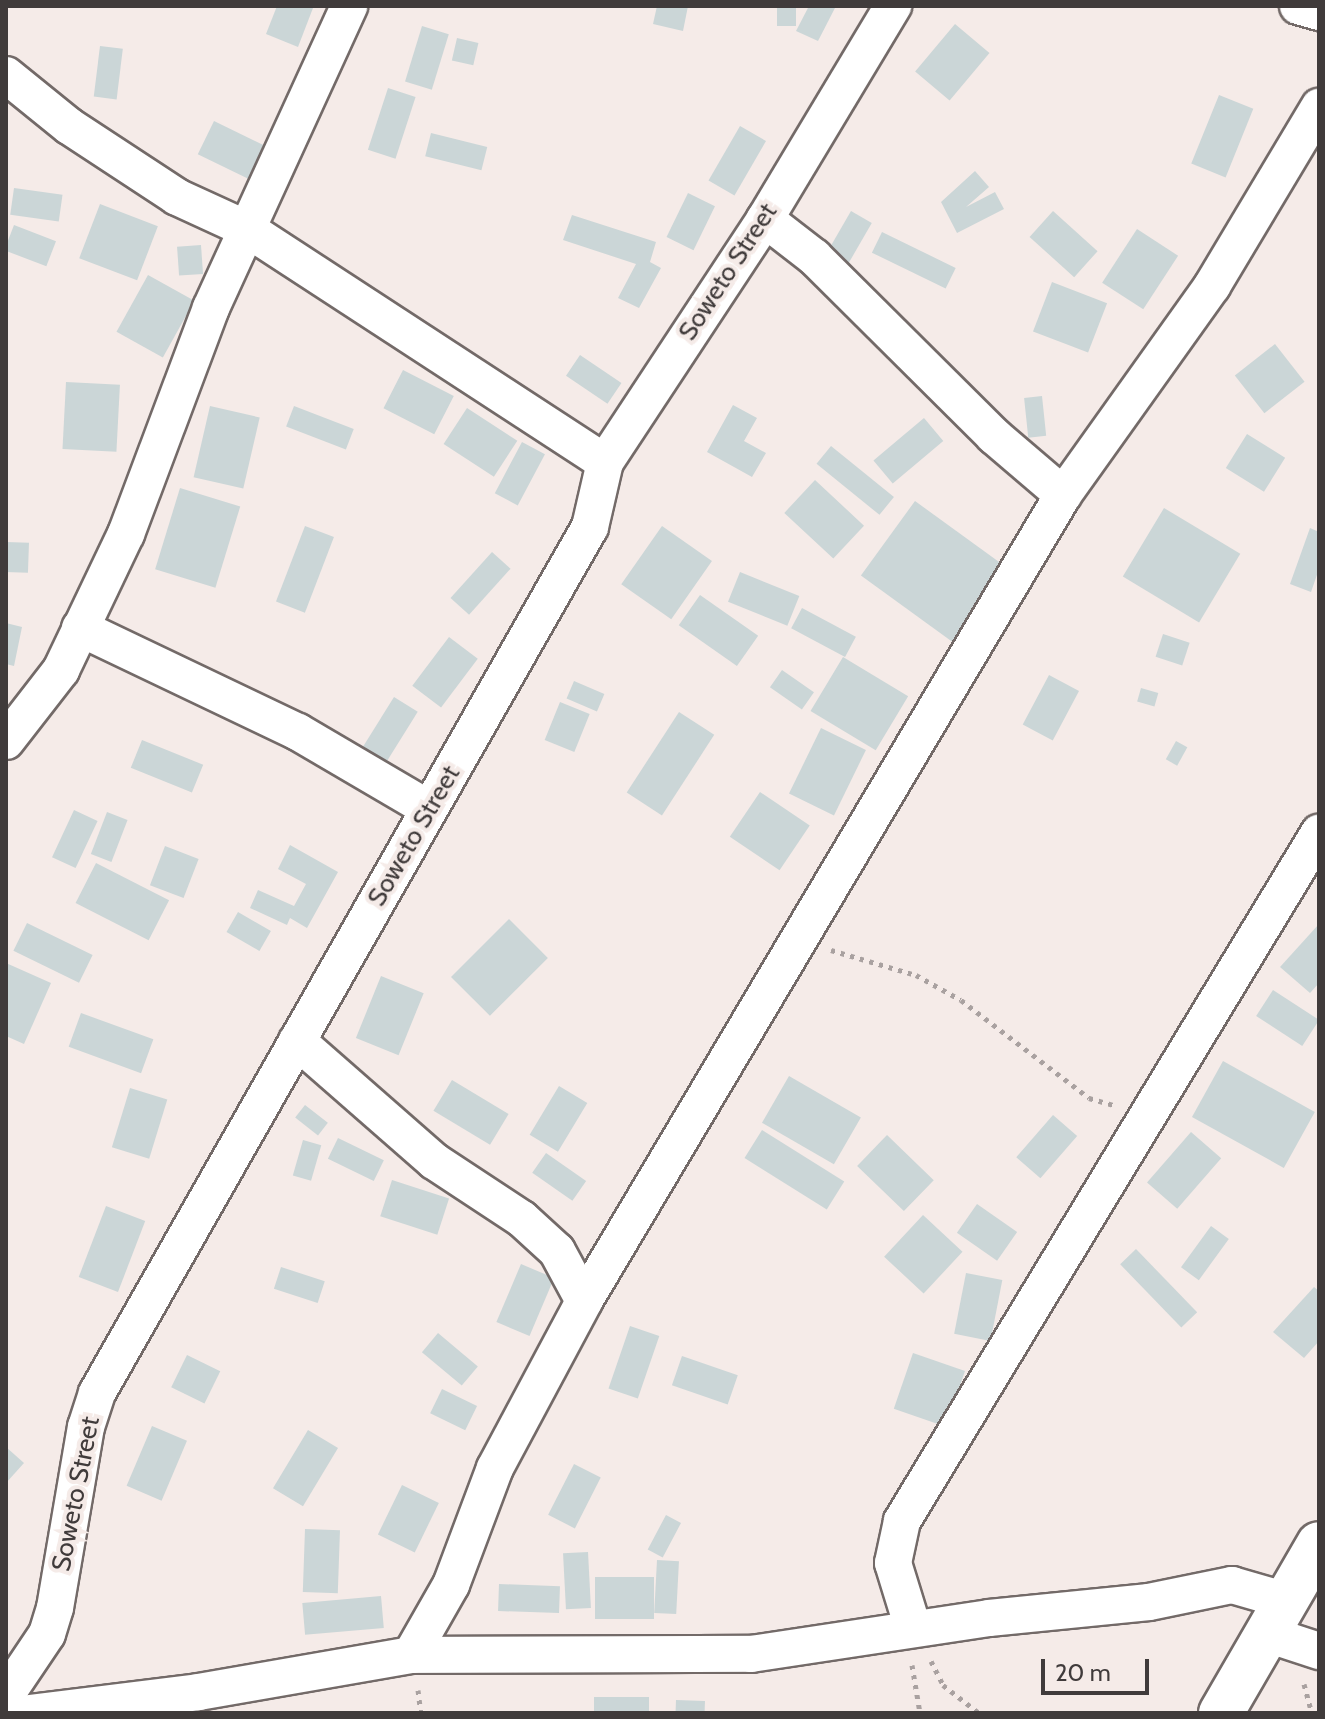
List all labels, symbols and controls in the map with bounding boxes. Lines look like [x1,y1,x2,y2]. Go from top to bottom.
street label: Soweto Street [672,198,784,346]
street label: Soweto Street [361,760,467,912]
street label: Soweto Street [46,1414,106,1574]
scale bar [1045,1643,1153,1693]
text: 20 m [1055,1658,1111,1687]

